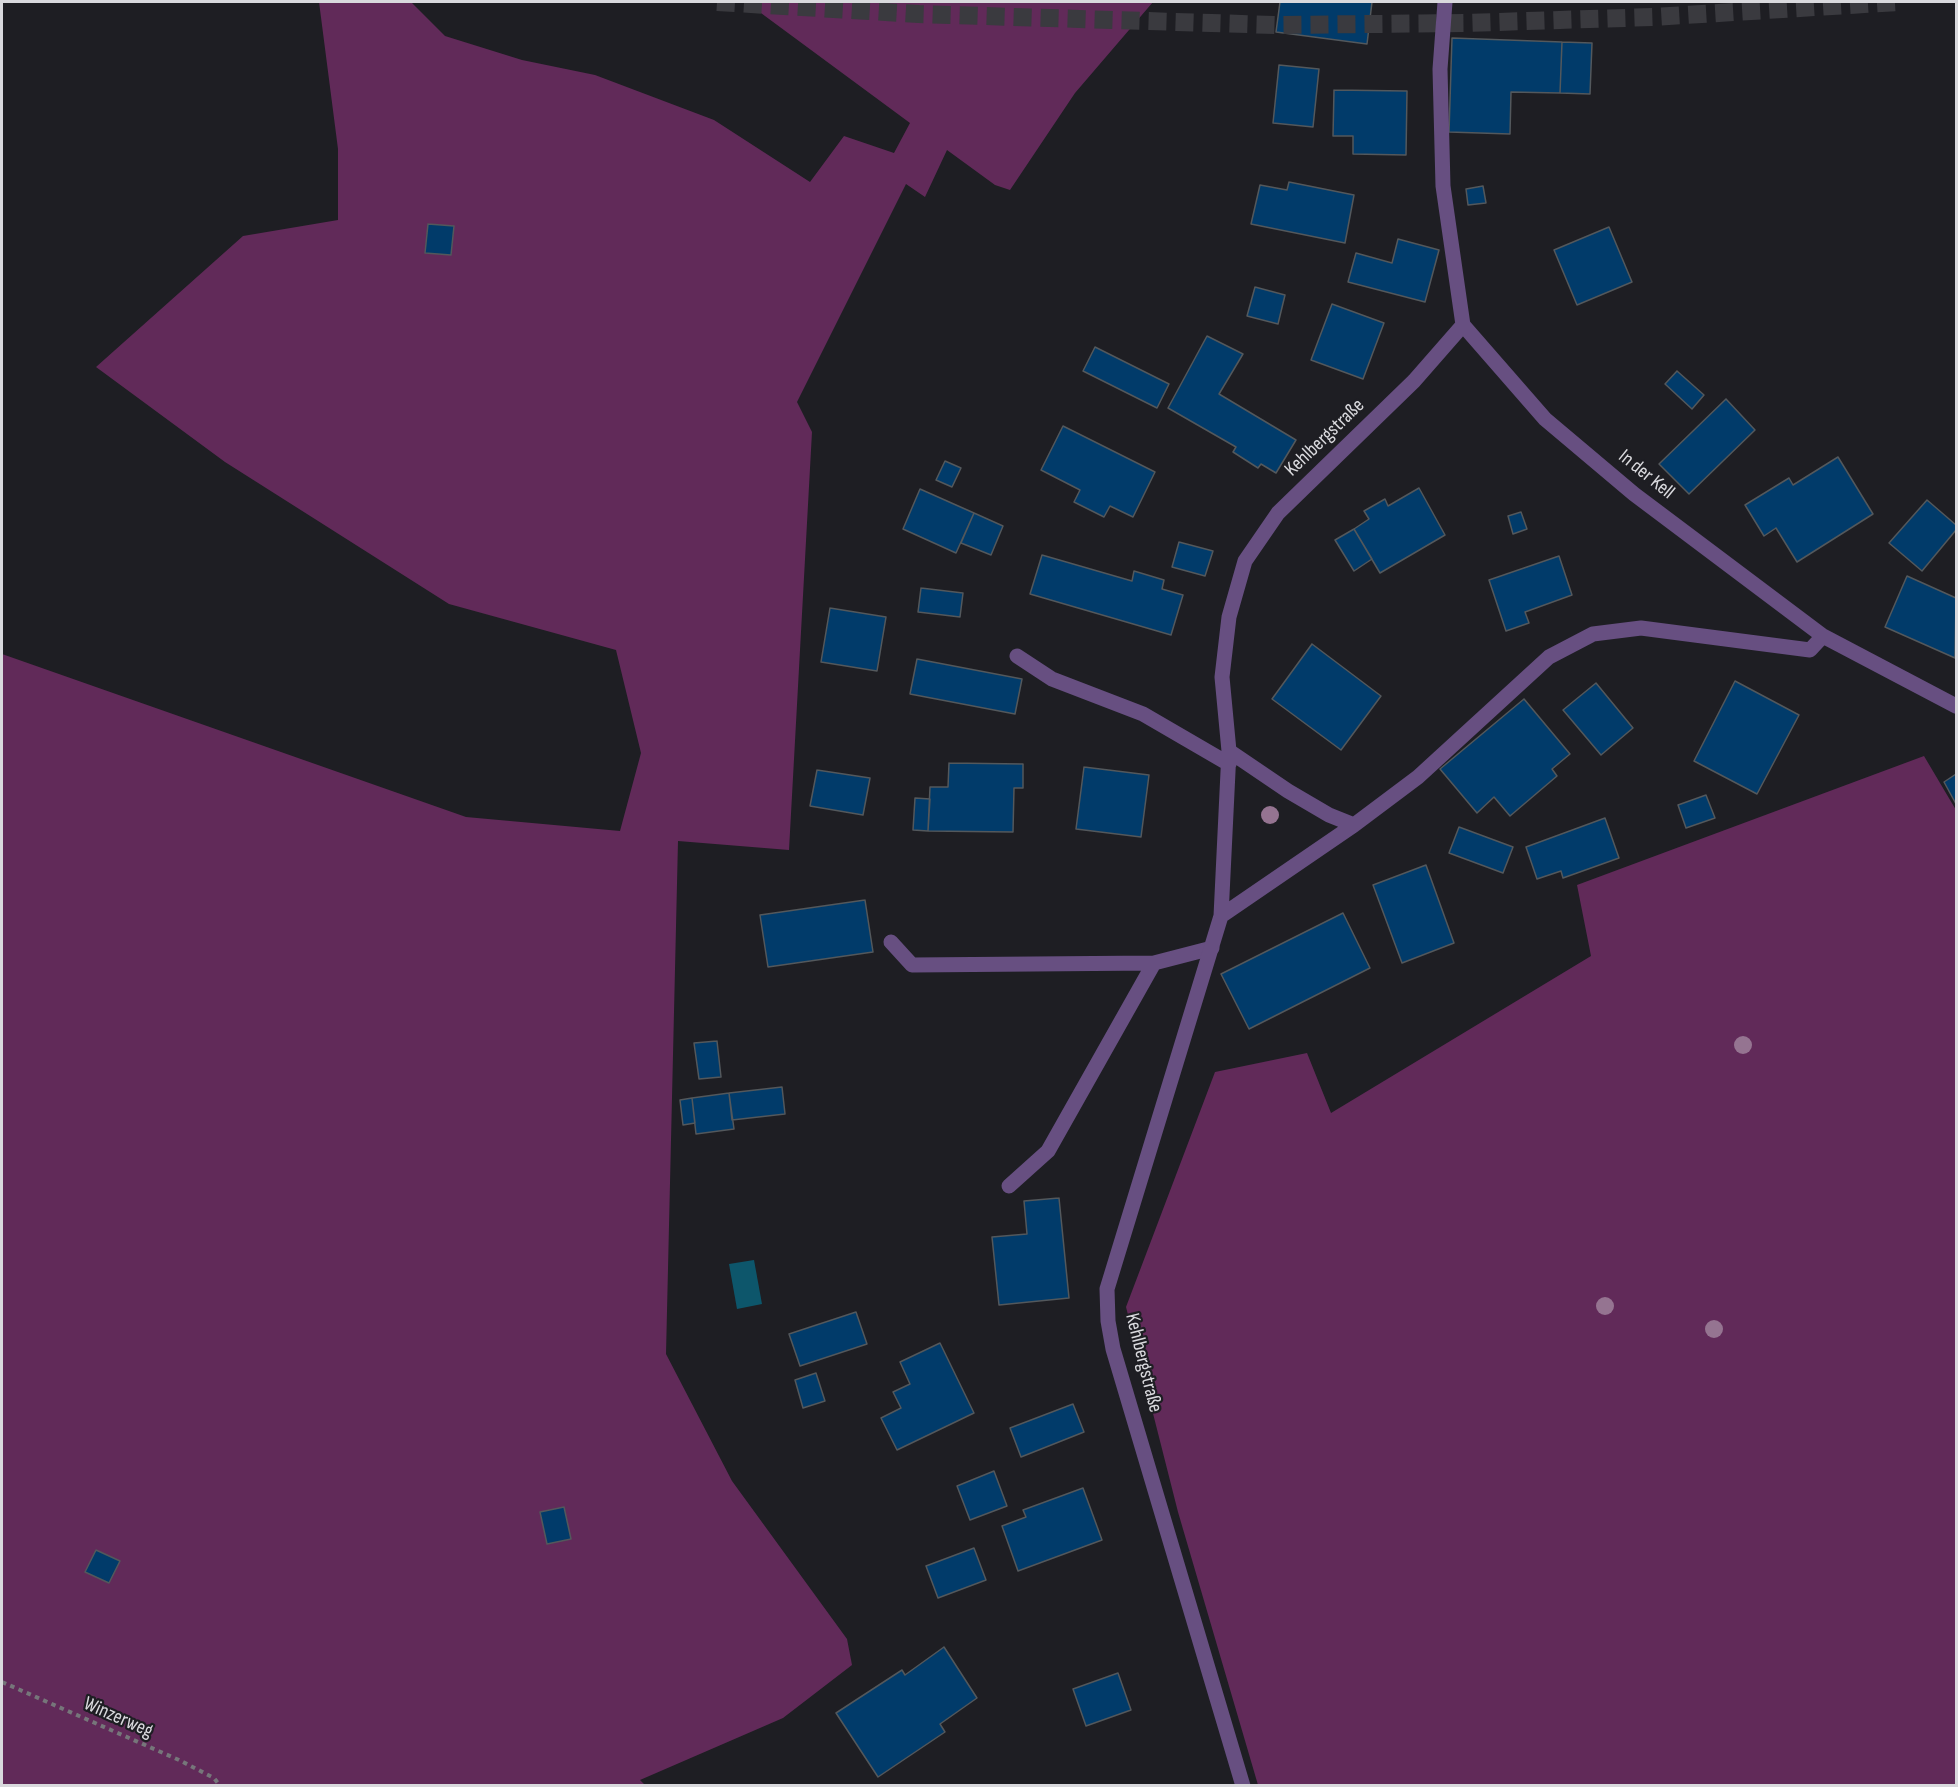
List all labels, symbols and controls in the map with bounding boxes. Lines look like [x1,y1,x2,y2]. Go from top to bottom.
street label: Kehlbergstraße [1280,394,1370,482]
street label: In der Kell [1613,445,1679,505]
street label: Kehlbergstraße [1119,1311,1167,1415]
street label: Winzerweg [80,1692,156,1744]

